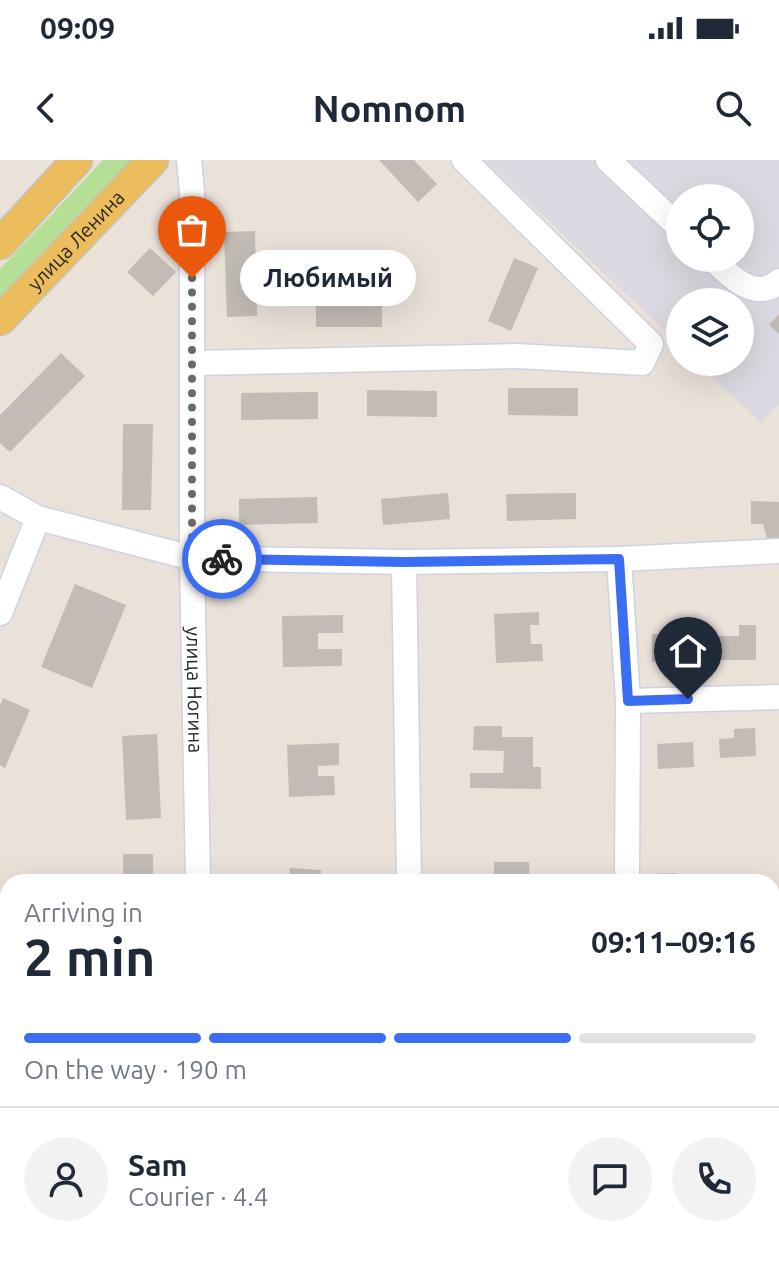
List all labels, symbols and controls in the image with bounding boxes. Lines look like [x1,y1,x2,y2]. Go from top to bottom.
text: 09:09 [40,11,115,45]
icon: back [24,86,68,130]
icon: search [711,86,755,130]
text: Nomnom [313,88,466,129]
map controls [666,184,754,376]
button: locate [666,184,754,272]
street label: улица Ленина [23,185,129,295]
pin [158,196,226,278]
icon: bag [170,208,214,252]
callout: Любимый [240,250,416,306]
text: Любимый [263,263,393,292]
button: layers [666,288,754,376]
courier [182,519,262,599]
icon: bike [200,537,244,581]
pin [654,617,722,699]
street label: улица Ногина [182,626,208,753]
icon: home [666,629,710,673]
text: Arriving in [24,898,143,927]
text: 09:11–09:16 [591,925,756,959]
text: 2 min [24,928,155,986]
text: On the way · 190 m [24,1055,247,1084]
button: person [24,1137,108,1221]
button: chat [568,1137,652,1221]
button: phone [672,1137,756,1221]
text: Sam [128,1148,187,1182]
text: Courier · 4.4 [128,1182,268,1211]

